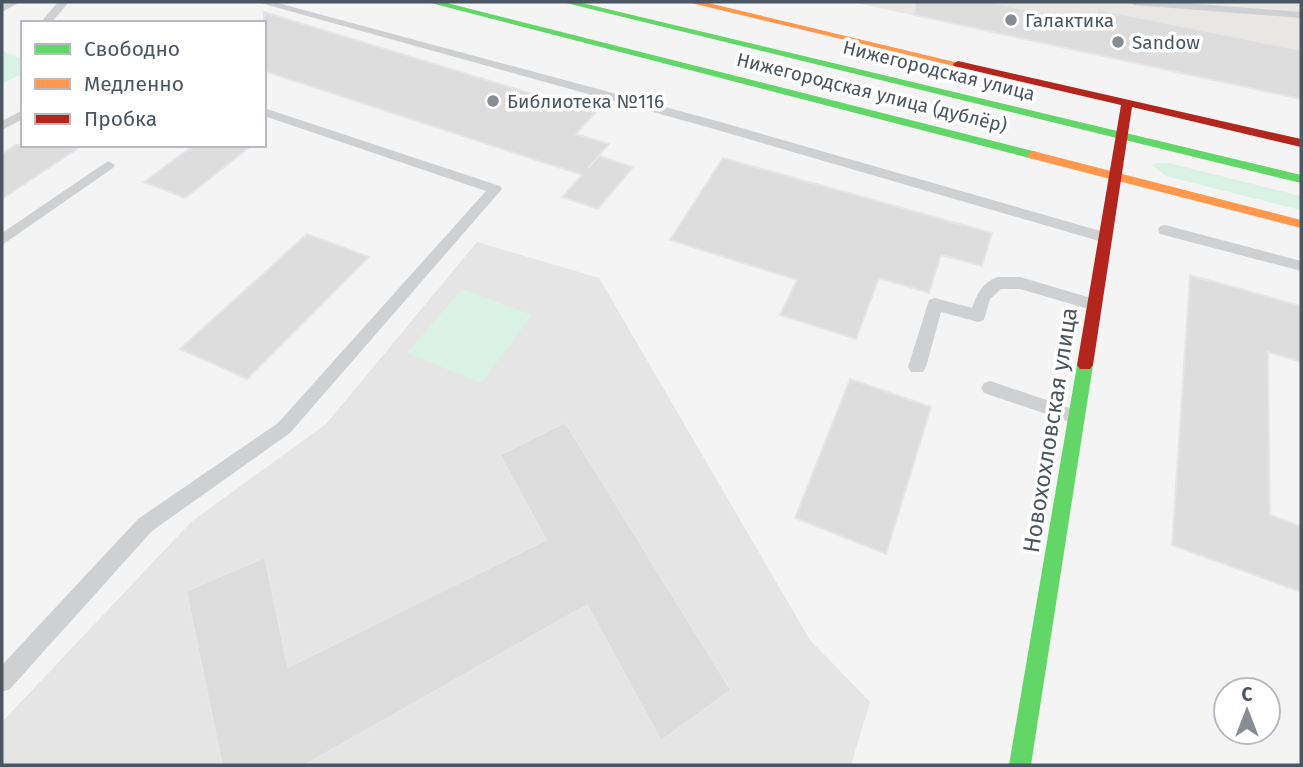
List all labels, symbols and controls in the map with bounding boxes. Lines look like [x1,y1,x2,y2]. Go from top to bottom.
place label: Галактика [1025,9,1114,32]
marker: Галактика [1003,12,1019,28]
legend [21,21,266,147]
place label: Sandow [1132,31,1200,54]
marker: Sandow [1110,34,1126,50]
street label: Нижегородская улица [840,35,1037,105]
text: Свободно [84,36,180,62]
street label: Нижегородская улица (дублёр) [734,48,1009,137]
text: Медленно [84,71,184,97]
place label: Библиотека №116 [507,90,664,113]
marker: Библиотека №116 [485,93,501,109]
text: Пробка [84,106,157,132]
street label: Новохохловская улица [1017,305,1083,555]
north arrow [1212,676,1282,746]
text: С [1242,683,1253,706]

